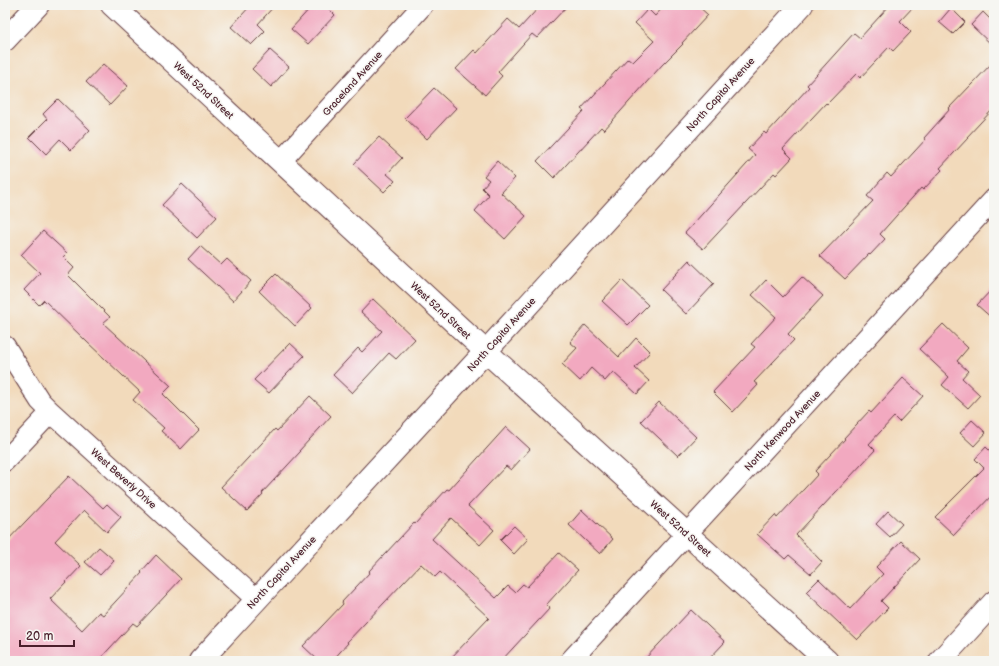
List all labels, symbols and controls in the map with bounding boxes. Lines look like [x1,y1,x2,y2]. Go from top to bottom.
street label: Graceland Avenue [320,49,385,119]
street label: North Capitol Avenue [684,55,757,134]
street label: West 52nd Street [171,60,236,122]
street label: West 52nd Street [408,280,473,342]
street label: North Capitol Avenue [465,295,538,374]
street label: North Kenwood Avenue [742,388,823,474]
street label: West Beverly Drive [88,446,159,512]
street label: West 52nd Street [647,498,713,559]
street label: North Capitol Avenue [245,533,319,612]
scale bar [20,622,74,648]
text: 20 m [26,629,53,644]

